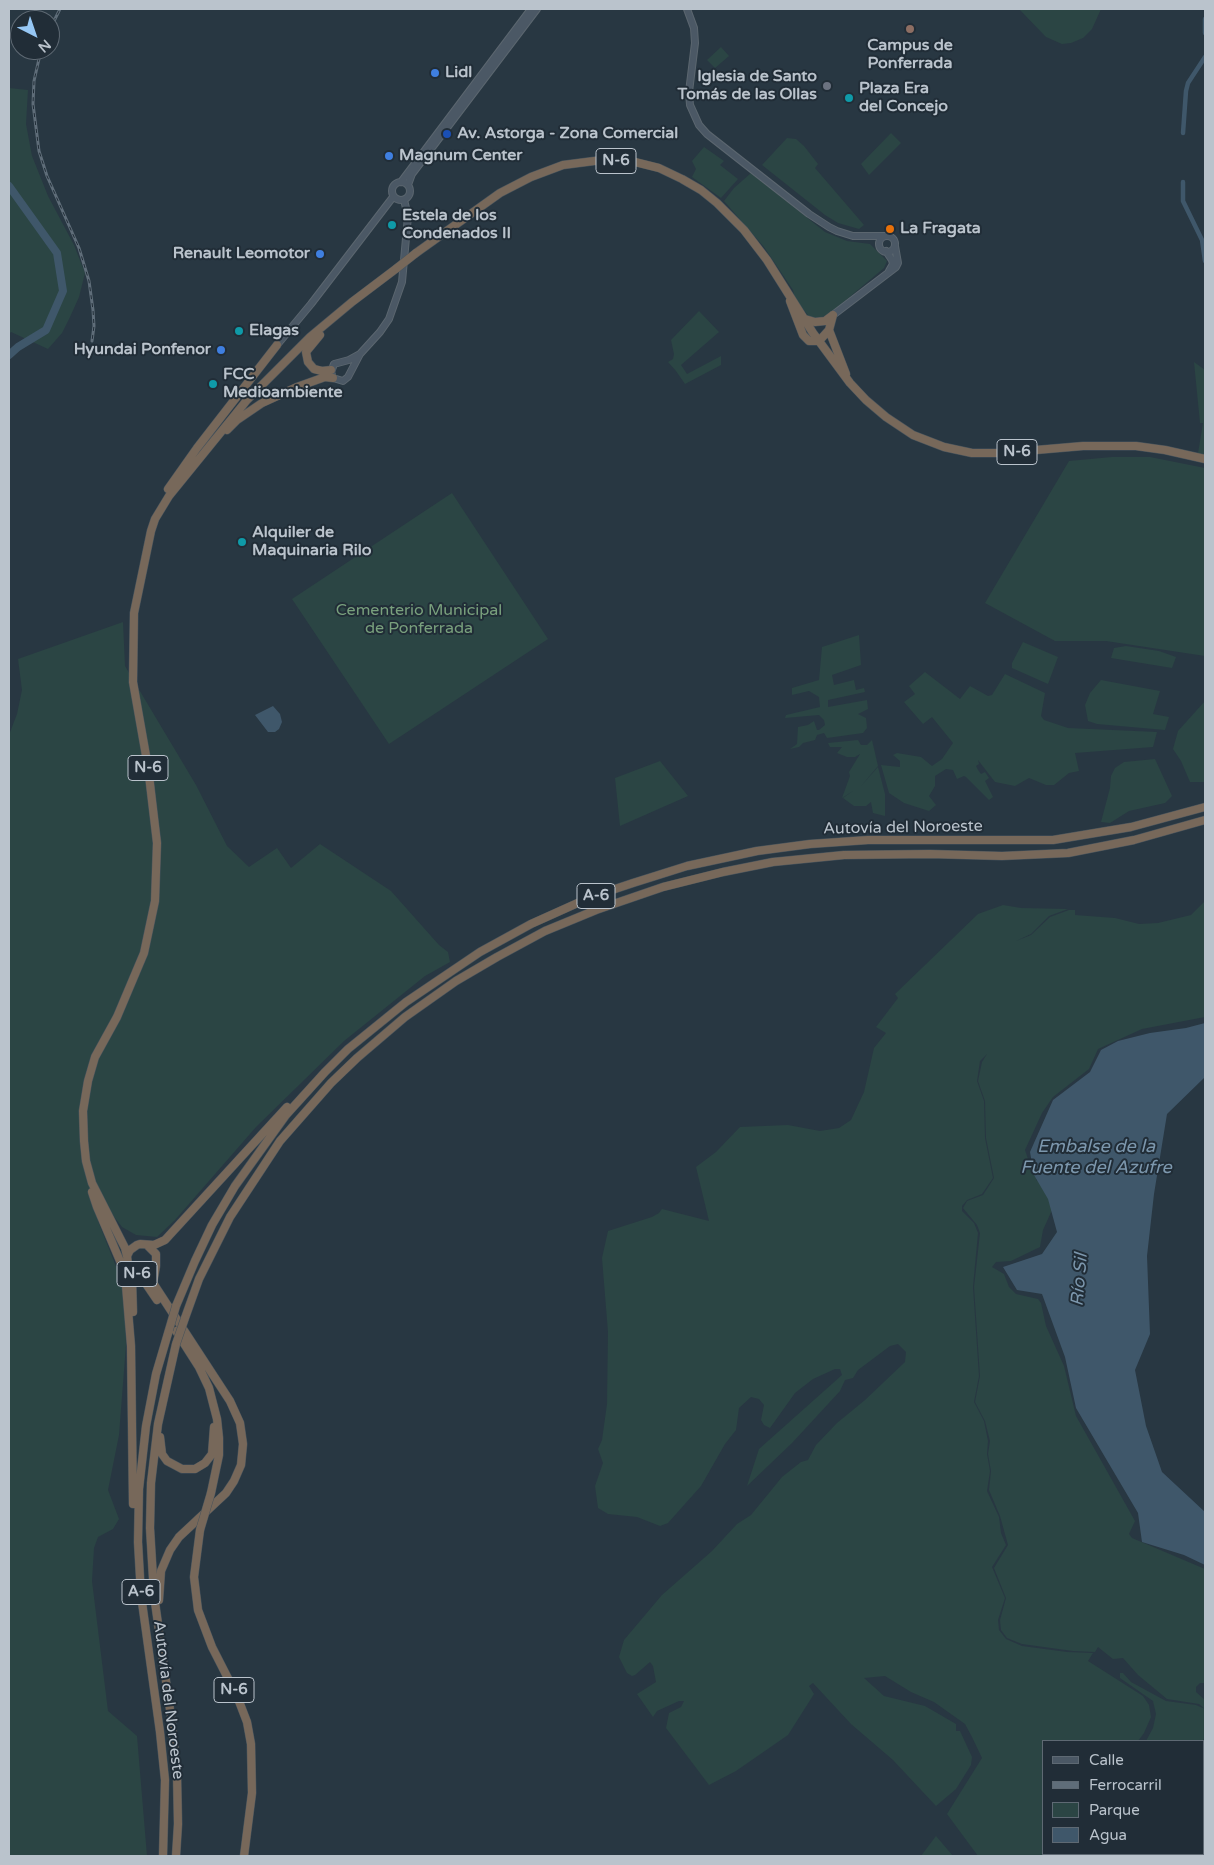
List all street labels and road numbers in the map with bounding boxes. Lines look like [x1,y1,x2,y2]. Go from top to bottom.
road number: N-6 [596,148,636,174]
road number: N-6 [997,440,1037,464]
road number: N-6 [128,756,168,780]
street label: Autovía del Noroeste [823,817,983,839]
road number: A-6 [577,884,615,908]
road number: N-6 [117,1262,157,1286]
road number: A-6 [122,1580,160,1604]
street label: Autovía del Noroeste [149,1620,187,1780]
road number: N-6 [214,1678,254,1702]

